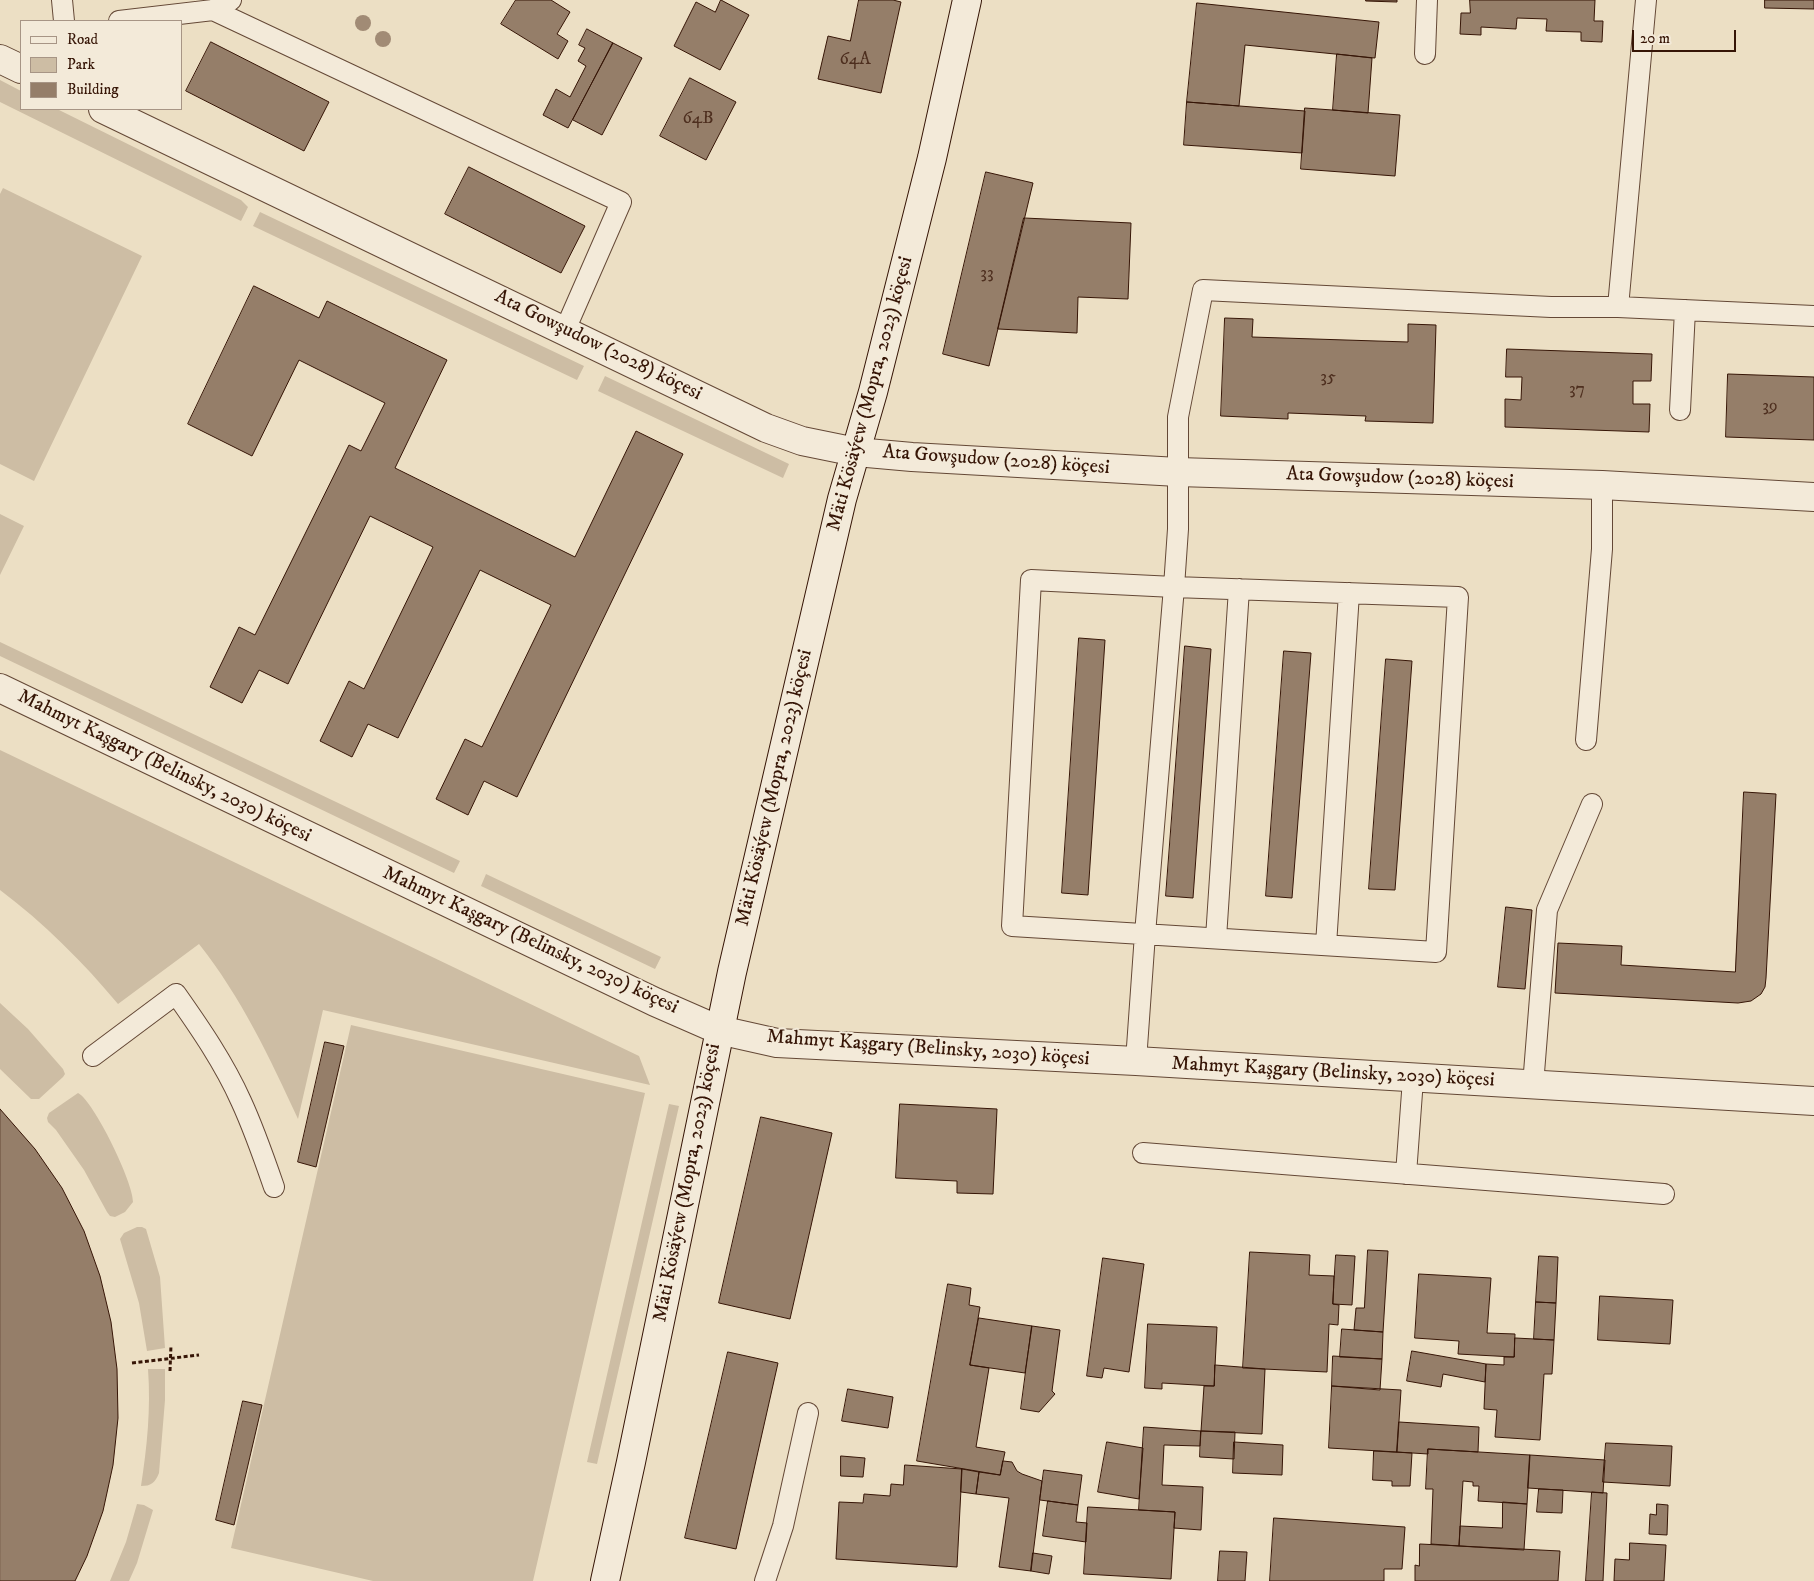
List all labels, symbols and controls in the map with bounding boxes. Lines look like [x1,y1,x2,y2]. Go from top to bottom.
legend [20,20,182,110]
scale bar [1634,20,1738,52]
text: 20 m [1640,29,1670,48]
text: Road [67,30,98,49]
house number: 64A [839,49,871,71]
text: Park [67,55,95,74]
text: Building [67,80,119,99]
house number: 64B [682,108,714,130]
street label: Mäti Kösäýew (Mopra, 2023) köçesi [823,254,919,534]
house number: 33 [980,263,994,285]
street label: Ata Gowşudow (2028) köçesi [490,285,706,407]
house number: 35 [1320,367,1336,389]
house number: 37 [1569,379,1585,401]
house number: 39 [1762,396,1778,418]
street label: Ata Gowşudow (2028) köçesi [882,441,1110,481]
street label: Ata Gowşudow (2028) köçesi [1286,463,1514,495]
street label: Mäti Kösäýew (Mopra, 2023) köçesi [731,647,819,929]
street label: Mahmyt Kaşgary (Belinsky, 2030) köçesi [13,685,315,849]
street label: Mahmyt Kaşgary (Belinsky, 2030) köçesi [378,862,682,1020]
street label: Mahmyt Kaşgary (Belinsky, 2030) köçesi [766,1026,1090,1072]
street label: Mäti Kösäýew (Mopra, 2023) köçesi [649,1042,727,1324]
street label: Mahmyt Kaşgary (Belinsky, 2030) köçesi [1171,1053,1495,1093]

